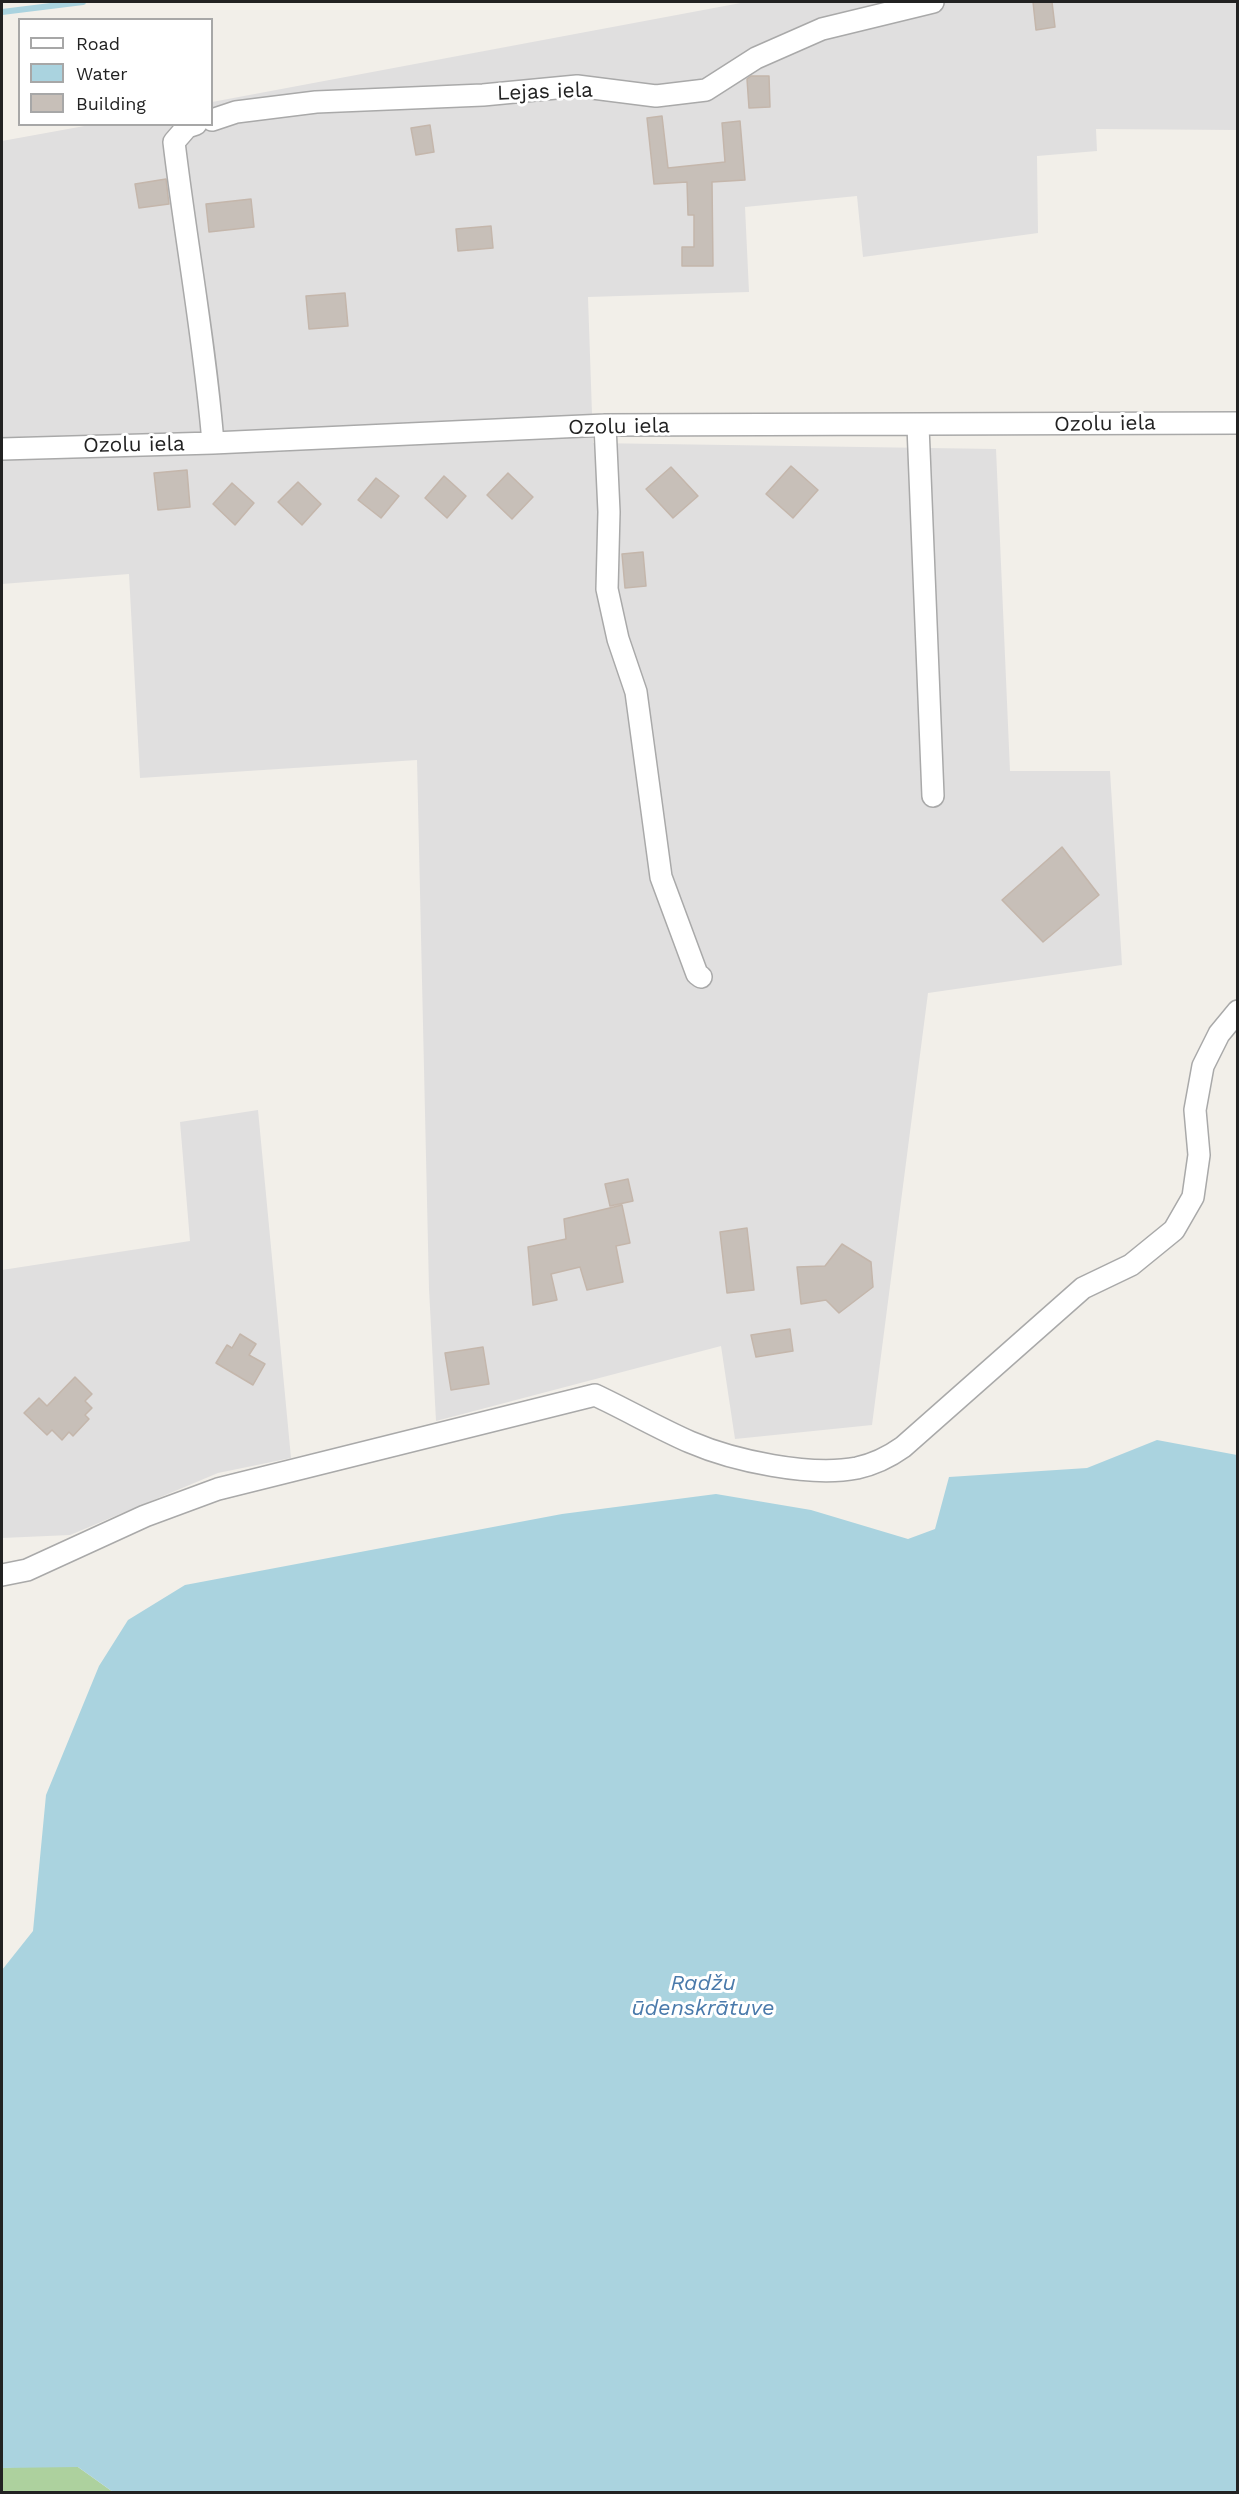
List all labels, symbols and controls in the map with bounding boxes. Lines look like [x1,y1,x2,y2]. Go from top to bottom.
legend [18,18,213,126]
text: Road [76,33,120,54]
text: Water [76,63,128,84]
street label: Lejas iela [497,78,593,106]
text: Building [76,93,146,114]
street label: Ozolu iela [1054,411,1156,437]
street label: Ozolu iela [568,414,670,440]
street label: Ozolu iela [83,432,185,458]
water label: Radžu ūdenskrātuve [631,1971,775,2023]

